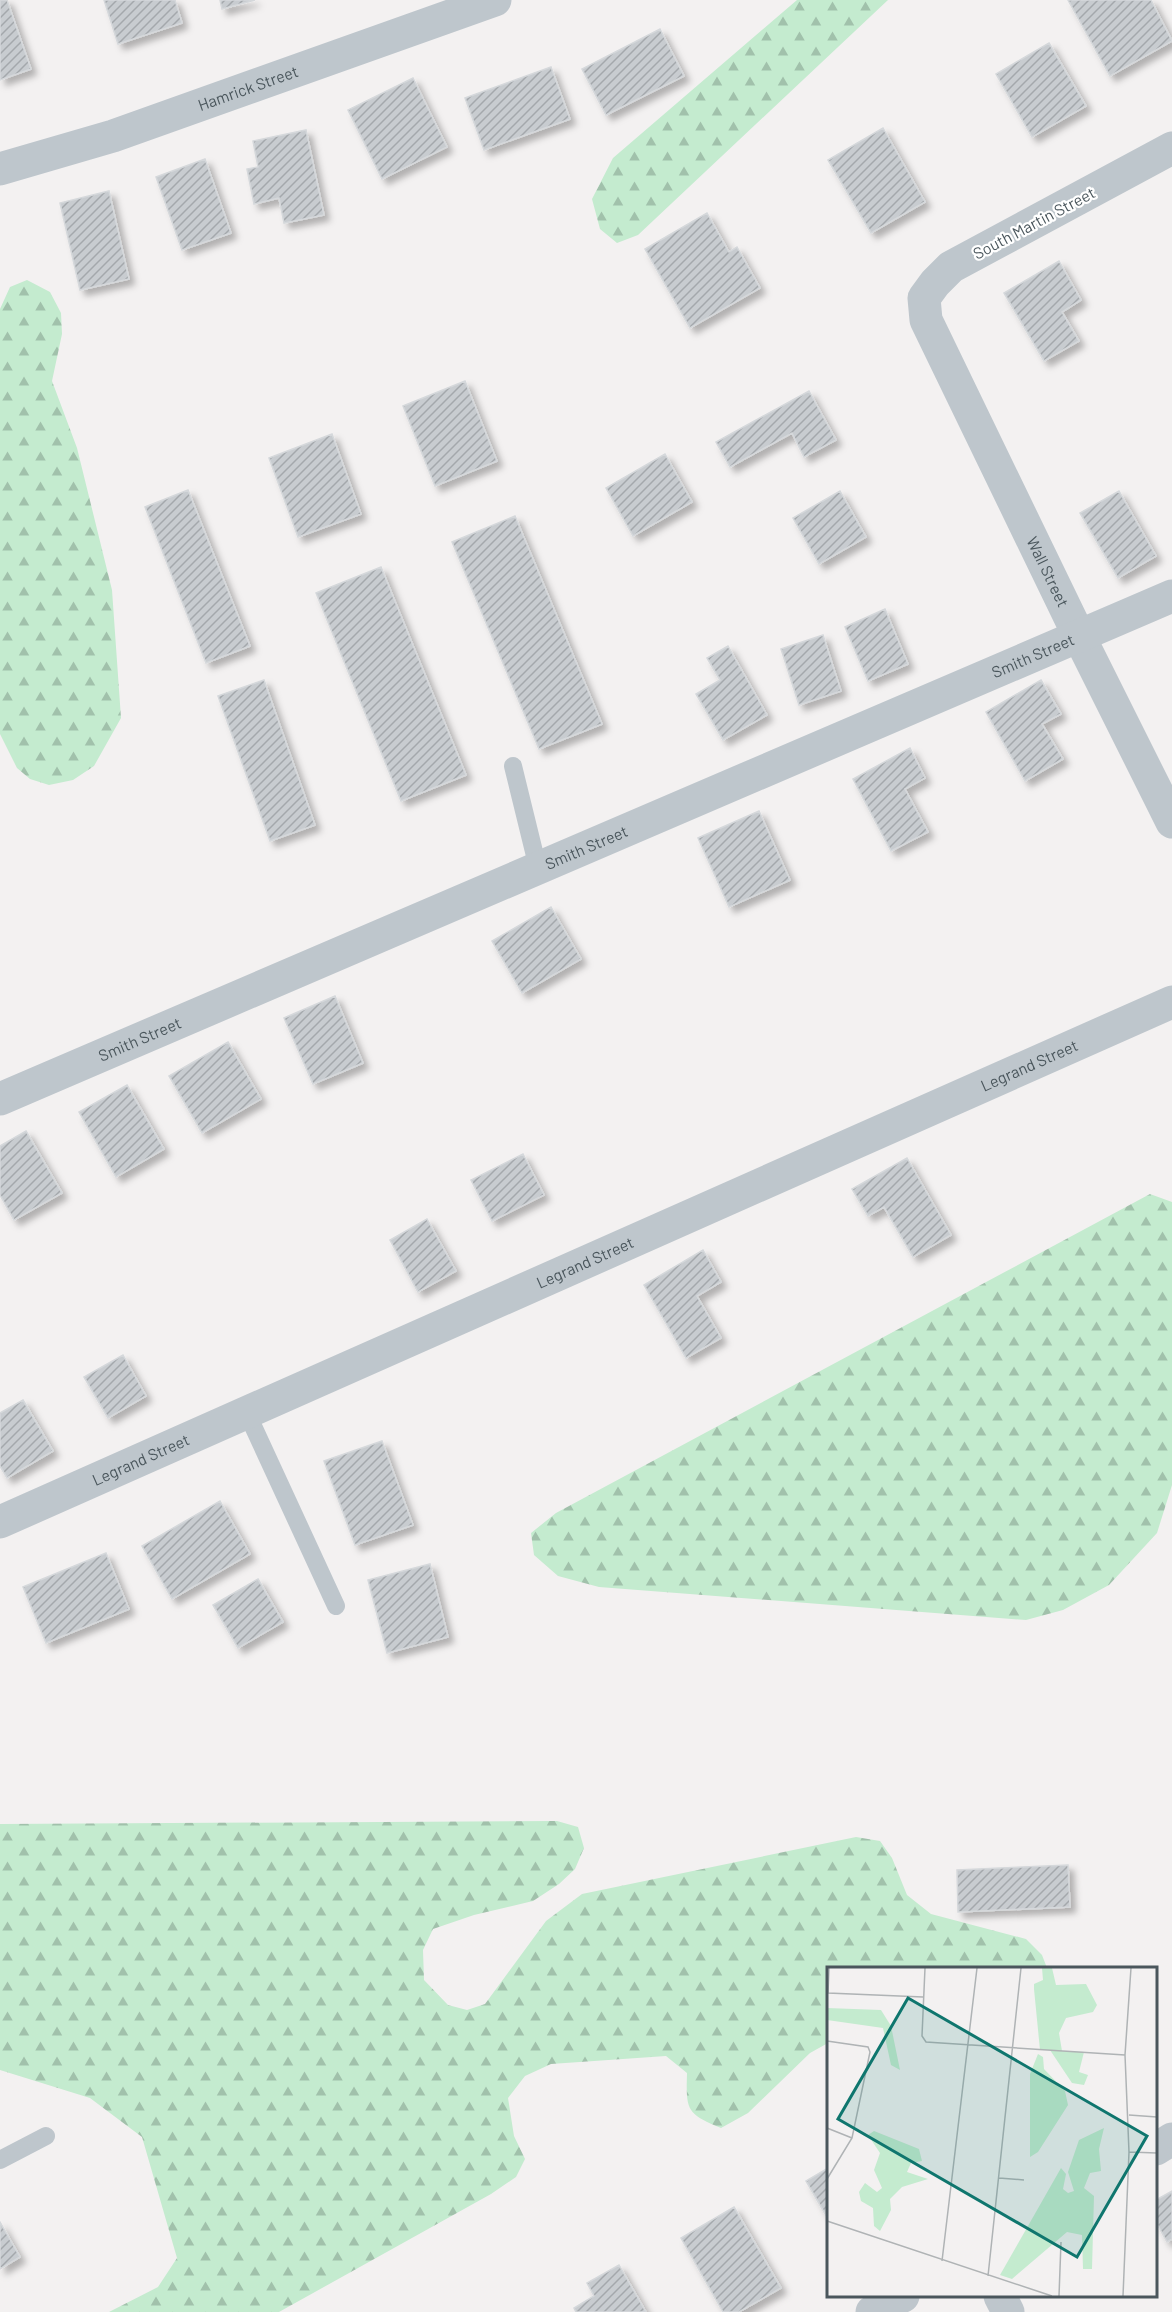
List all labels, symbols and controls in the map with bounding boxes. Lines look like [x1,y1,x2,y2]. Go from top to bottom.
street label: Hamrick Street [195,61,301,114]
street label: South Martin Street [970,182,1098,263]
street label: Wall Street [1023,533,1073,610]
street label: Smith Street [988,629,1077,681]
street label: Smith Street [542,821,630,873]
street label: Smith Street [95,1012,184,1065]
street label: Legrand Street [977,1035,1081,1095]
street label: Legrand Street [533,1232,636,1292]
street label: Legrand Street [89,1429,192,1489]
inset map [827,1967,1157,2297]

